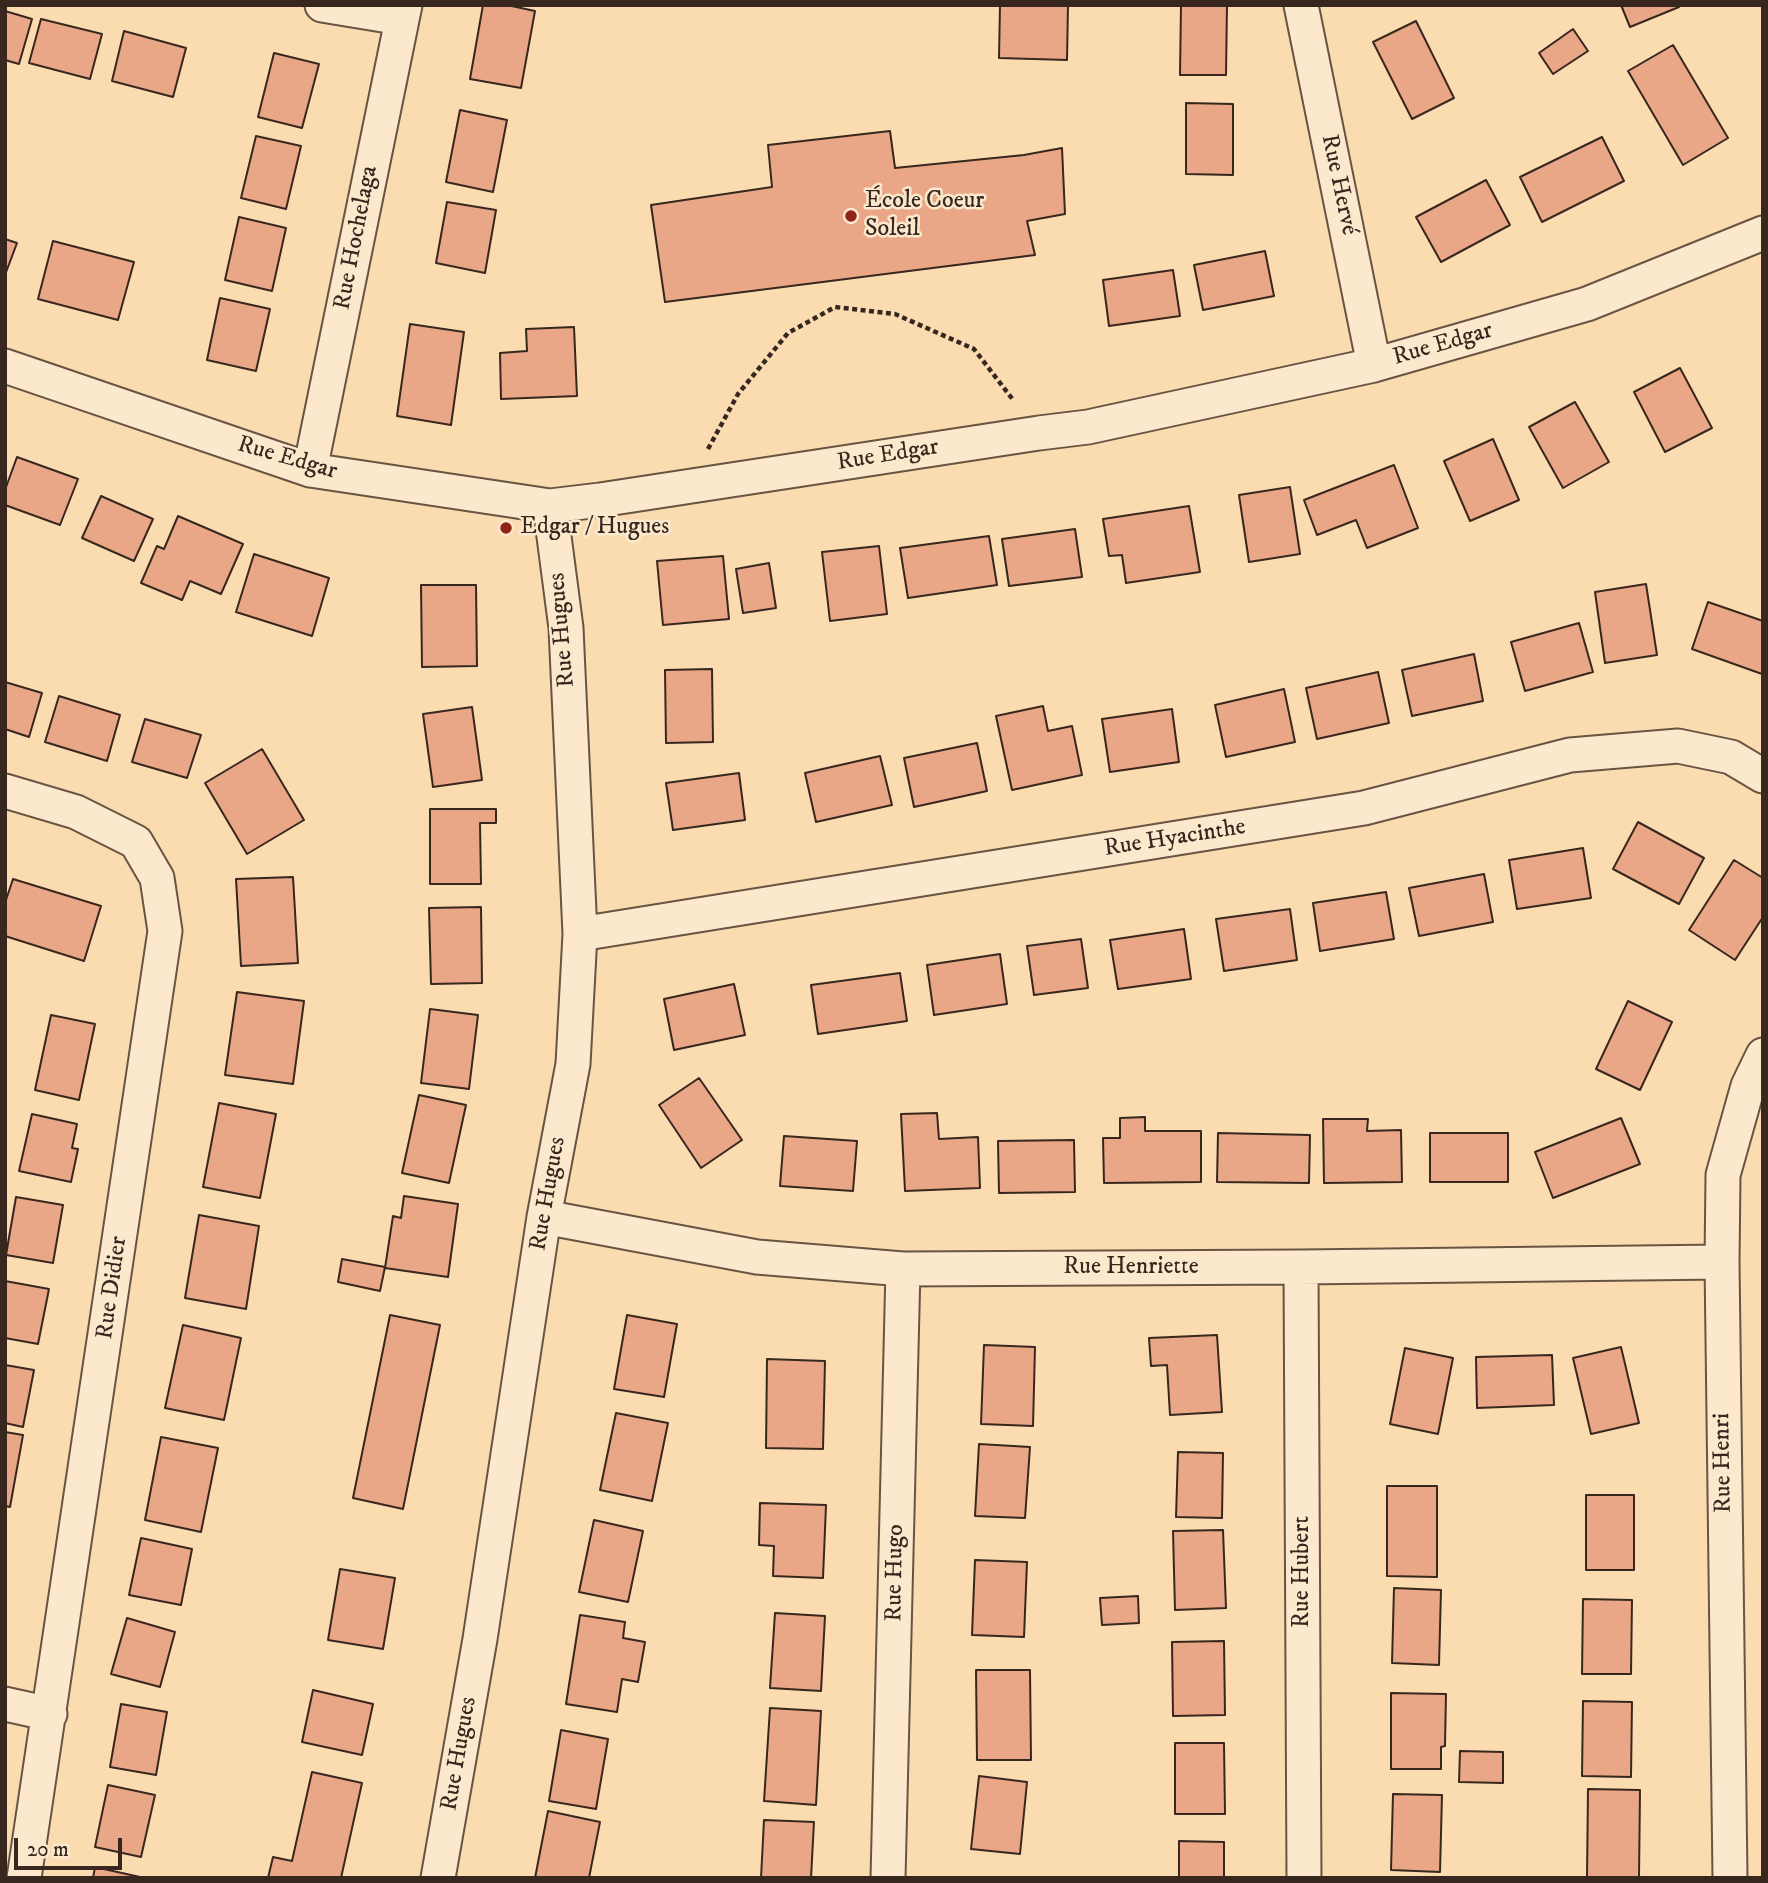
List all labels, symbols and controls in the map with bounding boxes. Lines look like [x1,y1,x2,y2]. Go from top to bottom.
street label: Rue Hervé [1313,132,1363,238]
street label: Rue Hochelaga [329,164,385,312]
place label: École Coeur Soleil [865,188,984,244]
marker: École Coeur Soleil [843,208,859,224]
street label: Rue Edgar [1390,317,1496,373]
street label: Rue Edgar [234,431,340,487]
street label: Rue Edgar [835,434,941,478]
place label: Edgar / Hugues [520,514,669,542]
marker: Edgar / Hugues [498,520,514,536]
street label: Rue Hugues [544,571,582,689]
street label: Rue Hyacinthe [1102,814,1248,864]
street label: Rue Hugues [525,1135,573,1253]
street label: Rue Didier [92,1235,134,1341]
street label: Rue Henriette [1063,1254,1199,1282]
street label: Rue Henri [1709,1413,1739,1513]
street label: Rue Hubert [1289,1516,1317,1628]
street label: Rue Hugo [881,1524,911,1622]
street label: Rue Hugues [436,1695,484,1813]
scale bar [18,1824,126,1868]
text: 20 m [27,1837,69,1863]

